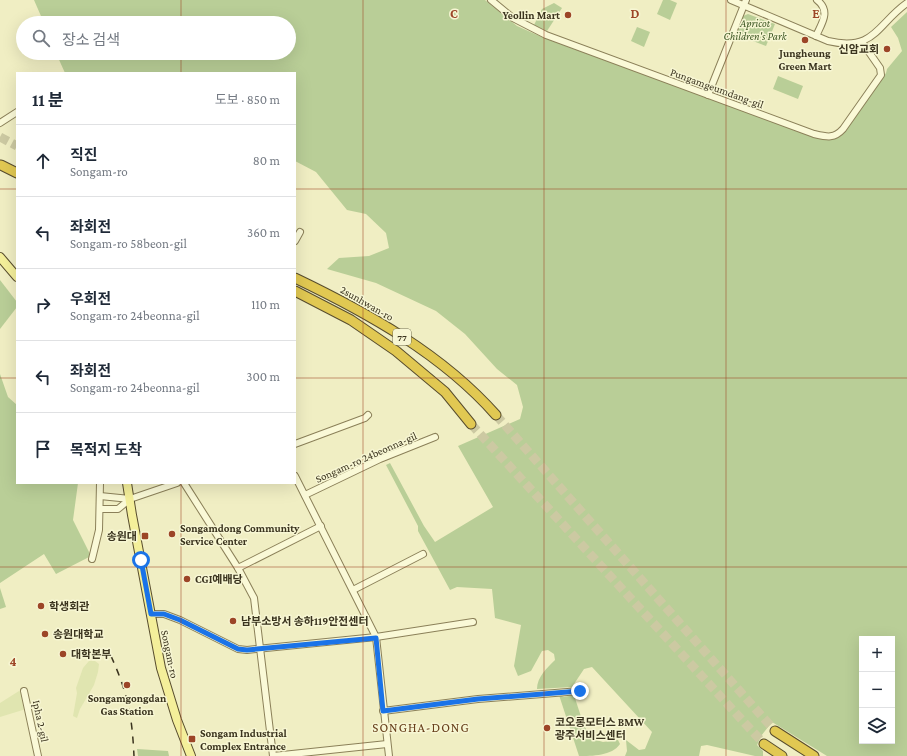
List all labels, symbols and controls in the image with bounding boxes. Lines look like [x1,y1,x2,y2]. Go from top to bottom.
text: C [450,6,458,21]
text: D [631,6,640,21]
text: E [812,6,820,21]
place label: Yeollin Mart [502,9,560,21]
marker: Yeollin Mart [563,10,573,20]
search box [16,16,296,60]
park label: Apricot Children's Park [723,17,788,42]
icon: search [30,27,52,49]
text: 장소 검색 [62,32,120,48]
marker: Jungheung Green Mart [800,35,810,45]
place label: 신암교회 [839,43,879,55]
marker: 신암교회 [882,44,892,54]
place label: Jungheung Green Mart [778,47,832,72]
street label: Pungamgeumdang-gil [668,66,765,111]
text: 11 분 [32,91,64,110]
text: 도보 · 850 m [215,92,280,107]
text: 직진 [70,147,98,163]
icon: ahead [32,150,54,172]
text: 80 m [253,153,280,168]
text: Songam-ro [70,164,128,179]
text: 좌회전 [70,219,111,235]
icon: left [32,222,54,244]
text: 360 m [247,225,280,240]
text: Songam-ro 58beon-gil [70,236,187,251]
street label: 2sunhwan-ro [338,283,396,323]
text: 우회전 [70,291,111,307]
icon: right [32,294,54,316]
text: 110 m [251,297,280,312]
text: Songam-ro 24beonna-gil [70,308,200,323]
road number: 77 [393,329,411,345]
text: 좌회전 [70,363,111,379]
icon: left [32,366,54,388]
text: 300 m [246,369,280,384]
text: Songam-ro 24beonna-gil [70,380,200,395]
street label: Songam-ro 24beonna-gil [313,429,419,486]
icon: arrive [32,438,54,460]
text: 목적지 도착 [70,442,142,458]
place label: Songamdong Community Service Center [180,522,300,547]
marker: Songamdong Community Service Center [167,529,177,539]
place label: 송원대 [107,530,137,542]
marker: 송원대 [140,531,150,541]
route start [132,551,150,569]
place label: CGI예배당 [195,573,243,585]
marker: CGI예배당 [182,574,192,584]
place label: 학생회관 [49,600,89,612]
marker: 학생회관 [36,601,46,611]
place label: 남부소방서 송하119안전센터 [241,615,369,627]
marker: 남부소방서 송하119안전센터 [228,616,238,626]
place label: 송원대학교 [53,628,104,640]
marker: 송원대학교 [40,629,50,639]
street label: Songam-ro [158,629,181,680]
map controls [859,636,895,744]
button: + [859,636,895,672]
place label: 대학본부 [71,648,111,660]
marker: 대학본부 [58,649,68,659]
text: 4 [9,654,17,669]
button: − [859,672,895,708]
marker: Songamgongdan Gas Station [122,680,132,690]
route end [571,682,589,700]
place label: Songamgongdan Gas Station [88,692,167,717]
street label: Ipha 2-gil [30,699,51,743]
button: layers [859,708,895,744]
place label: 코오롱모터스 BMW 광주서비스센터 [555,716,645,741]
district label: SONGHA-DONG [372,720,470,735]
marker: 코오롱모터스 BMW 광주서비스센터 [542,723,552,733]
place label: Songam Industrial Complex Entrance [200,727,288,752]
marker: Songam Industrial Complex Entrance [187,734,197,744]

